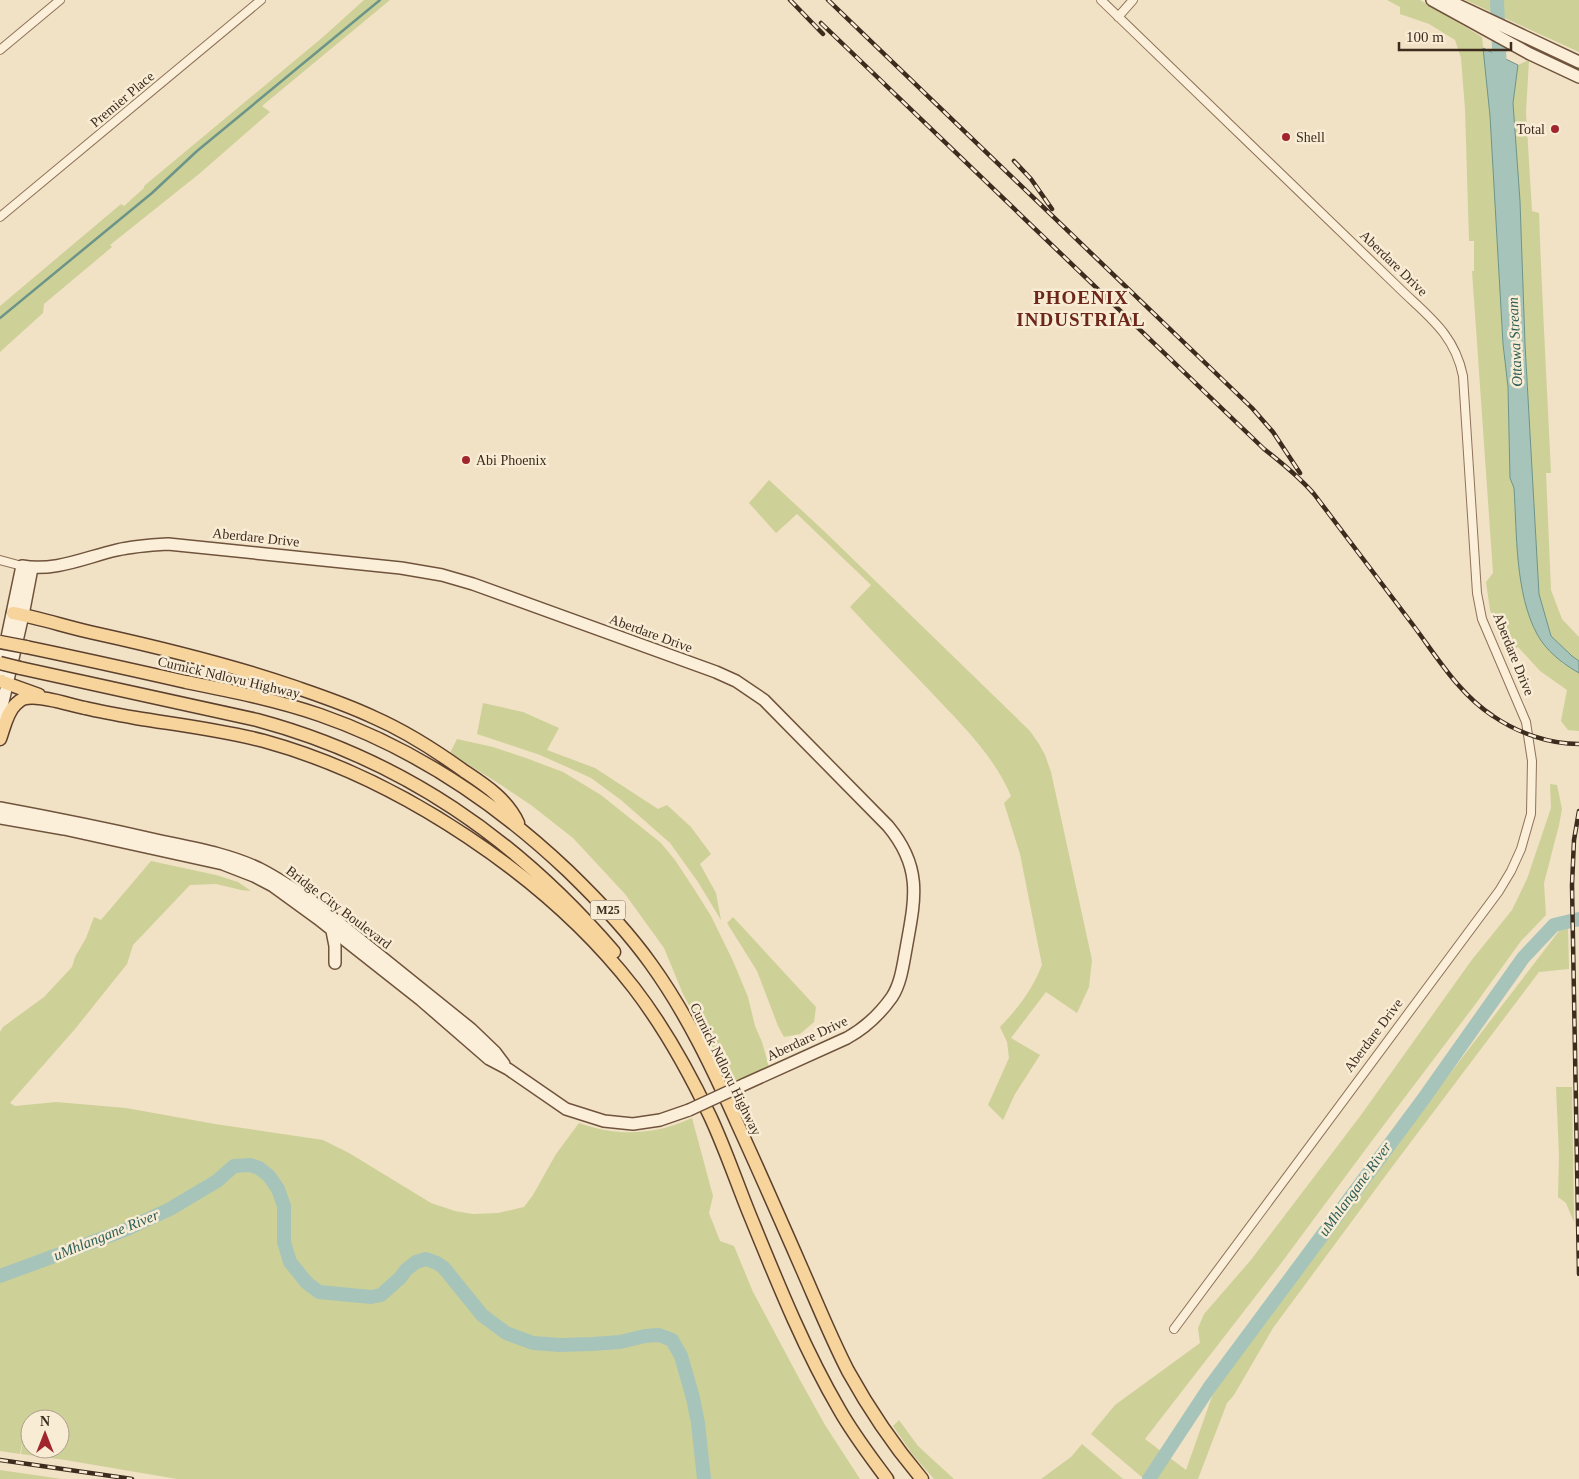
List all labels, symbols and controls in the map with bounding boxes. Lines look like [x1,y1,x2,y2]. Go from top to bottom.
scale bar [1399,20,1512,52]
text: 100 m [1406,29,1444,45]
street label: Premier Place [88,69,157,130]
place label: Total [1516,122,1545,137]
marker: Total [1549,123,1561,135]
place label: Shell [1296,130,1325,145]
marker: Shell [1280,131,1292,143]
street label: Aberdare Drive [1357,228,1430,299]
district label: PHOENIX INDUSTRIAL [1016,287,1146,330]
water label: Ottawa Stream [1505,297,1525,387]
place label: Abi Phoenix [476,453,546,468]
marker: Abi Phoenix [460,454,472,466]
street label: Aberdare Drive [212,525,300,550]
street label: Aberdare Drive [607,611,694,655]
street label: Aberdare Drive [1490,611,1537,698]
street label: Curnick Ndlovu Highway [156,654,301,701]
street label: Bridge City Boulevard [283,863,394,952]
road number: M25 [590,900,626,920]
street label: Aberdare Drive [1341,996,1406,1075]
street label: Curnick Ndlovu Highway [687,1001,764,1138]
street label: Aberdare Drive [764,1013,850,1064]
water label: uMhlangane River [1316,1139,1394,1239]
water label: uMhlangane River [51,1207,161,1263]
north arrow [20,1409,70,1459]
text: N [40,1414,50,1429]

